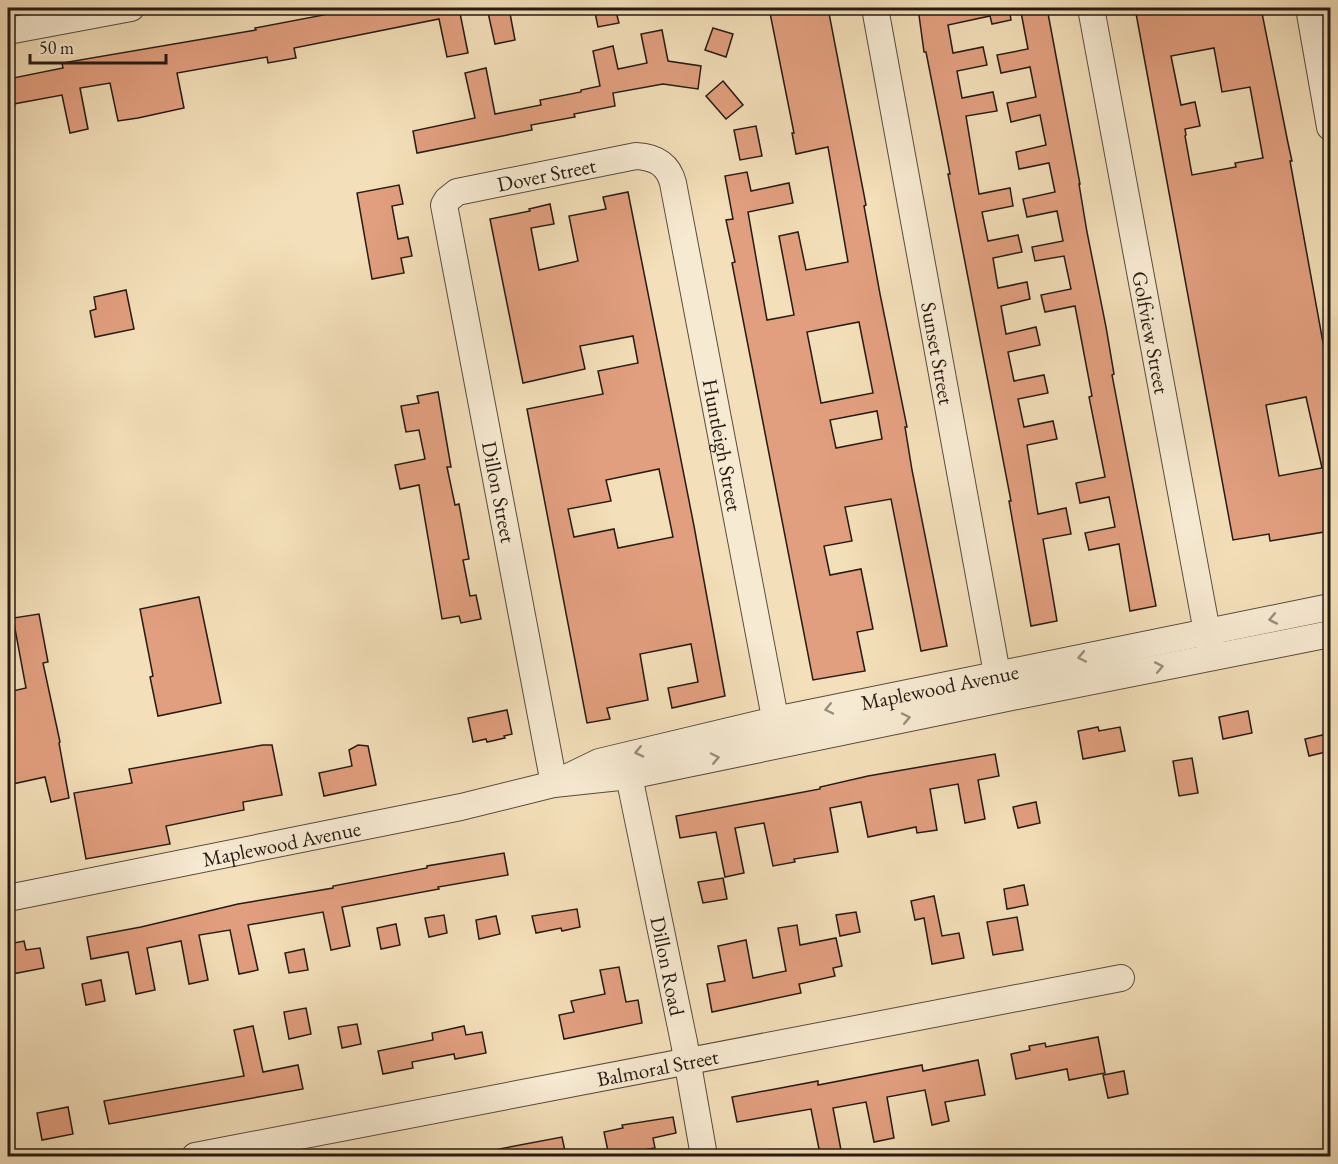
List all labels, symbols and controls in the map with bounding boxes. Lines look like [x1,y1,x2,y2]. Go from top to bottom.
scale bar [30,27,166,65]
text: 50 m [39,36,74,59]
street label: Dover Street [494,151,598,197]
street label: Golfview Street [1127,269,1176,396]
street label: Sunset Street [916,300,961,407]
street label: Huntleigh Street [697,376,749,514]
street label: Dillon Street [476,439,522,545]
one-way arrow [1268,612,1278,625]
one-way arrow [1077,650,1087,663]
street label: Maplewood Avenue [858,657,1021,716]
one-way arrow [1154,661,1164,674]
one-way arrow [824,702,834,715]
one-way arrow [901,712,911,725]
one-way arrow [634,745,644,758]
one-way arrow [710,752,720,765]
street label: Maplewood Avenue [200,814,363,872]
street label: Dillon Road [645,914,692,1018]
street label: Balmoral Street [594,1042,721,1092]

